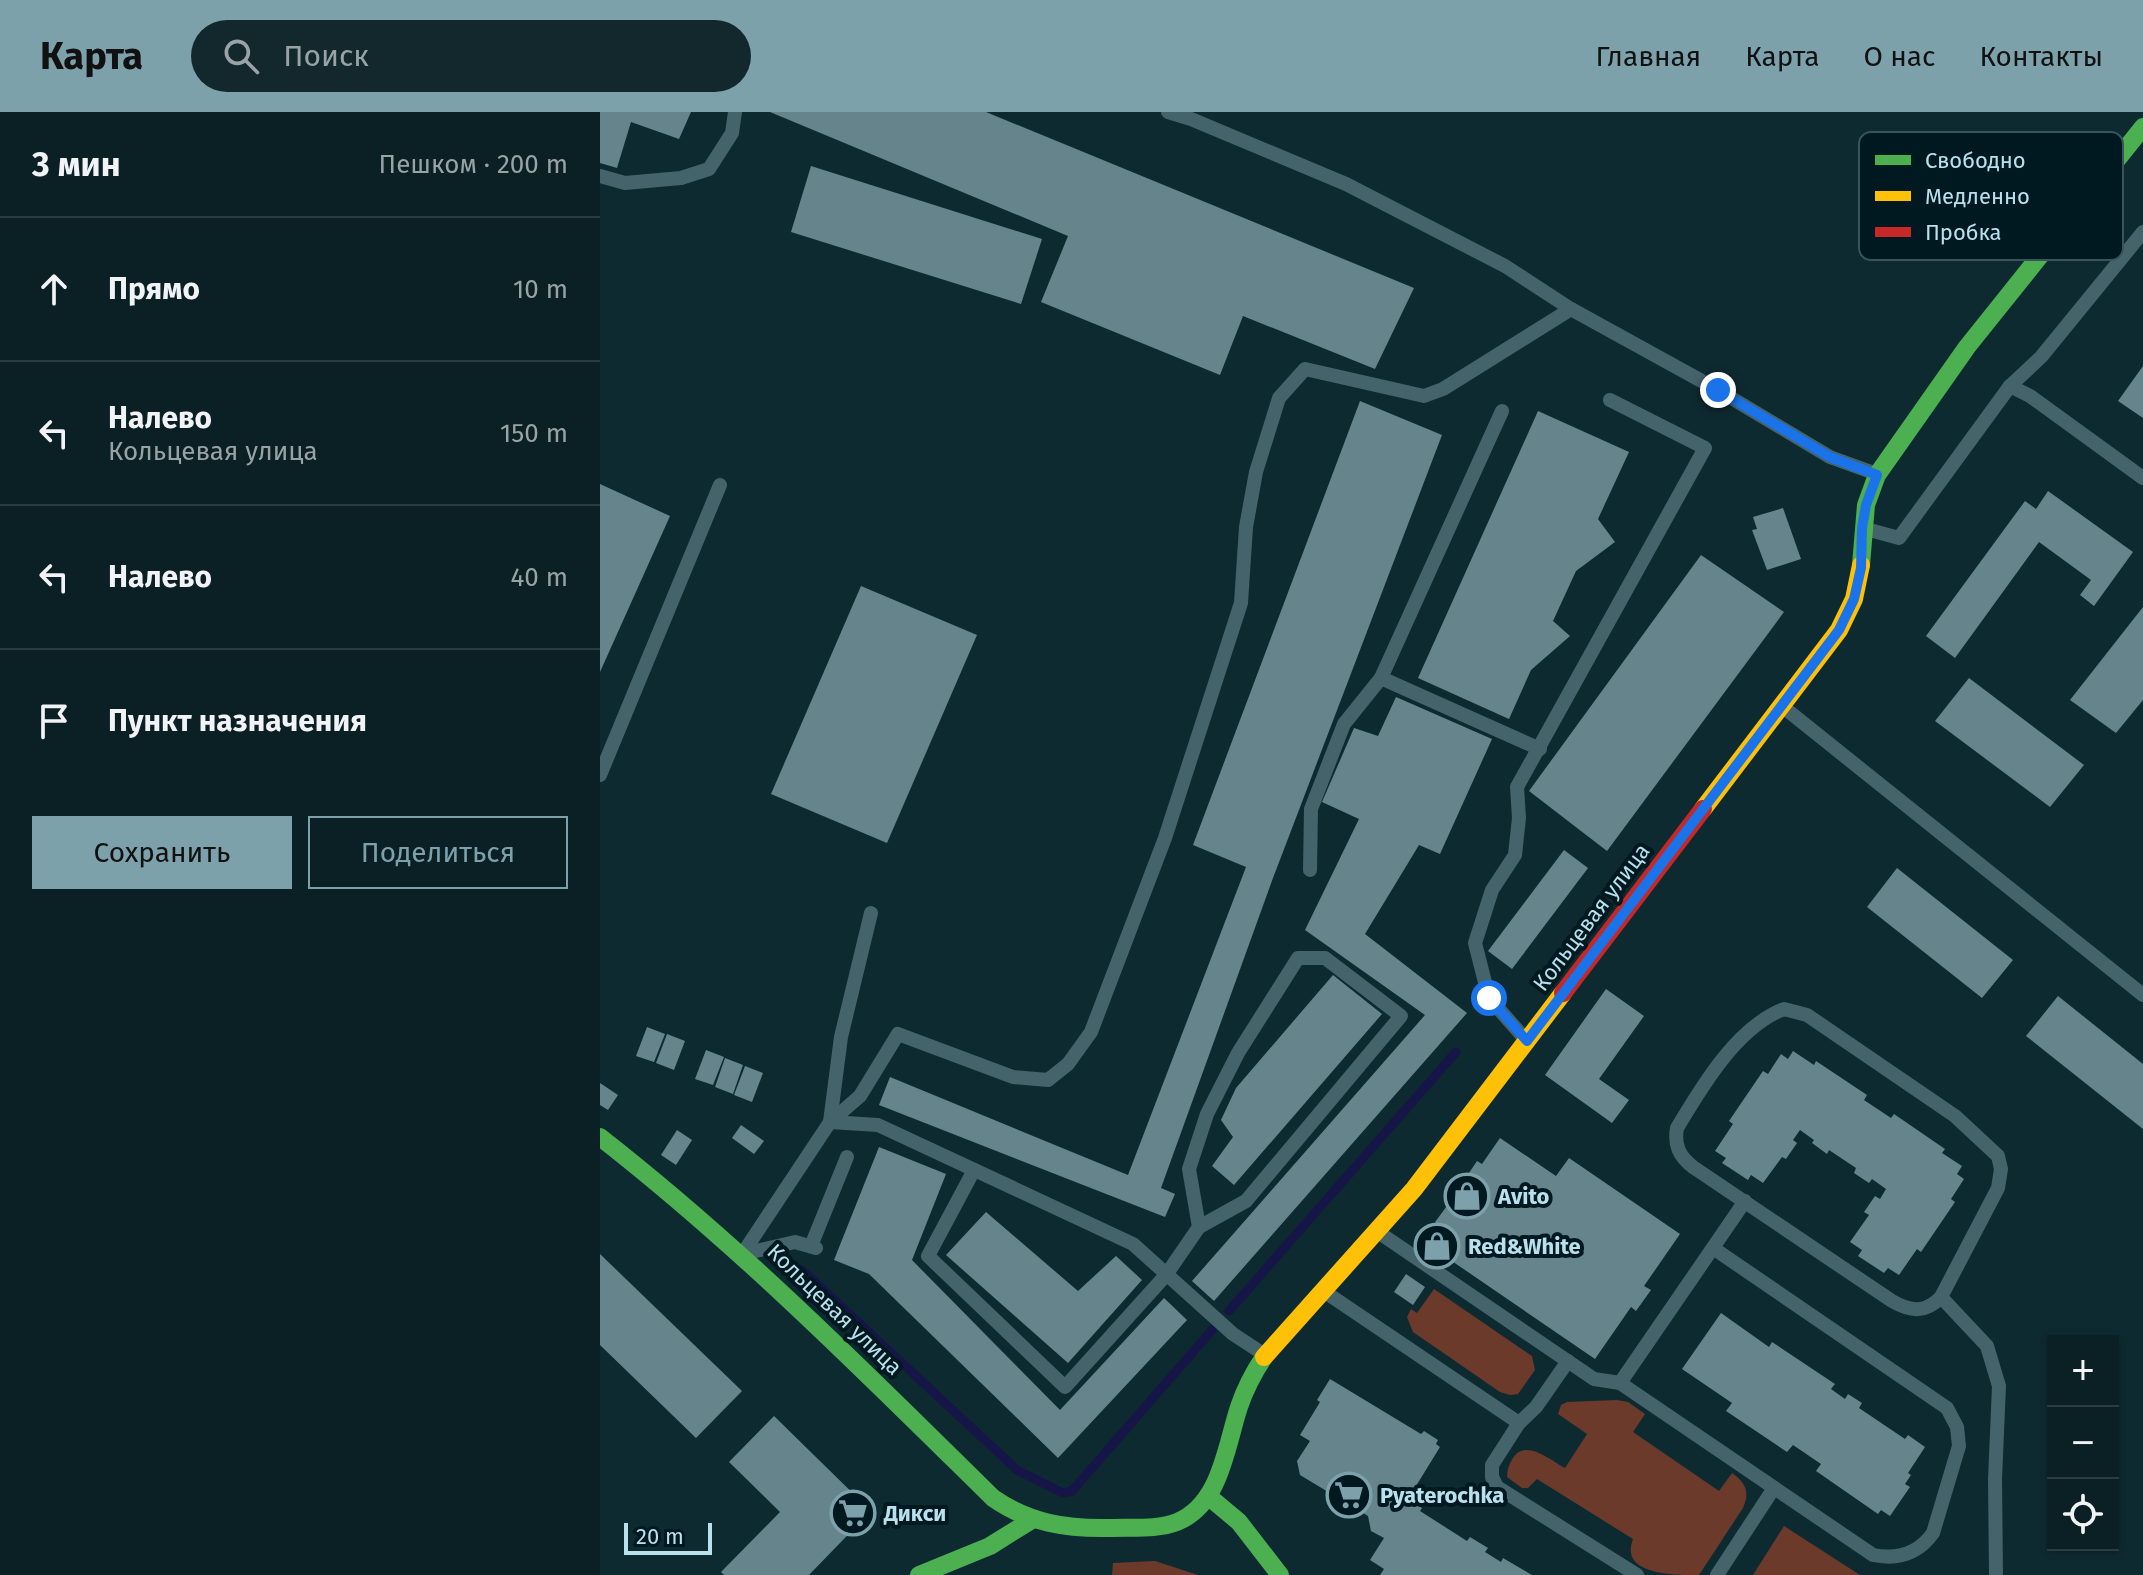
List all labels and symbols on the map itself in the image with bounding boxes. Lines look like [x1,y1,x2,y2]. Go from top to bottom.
legend [1859,132,2123,260]
text: Свободно [1925,147,2026,174]
text: Медленно [1925,183,2030,210]
text: Пробка [1925,219,2002,246]
route end [1700,372,1736,408]
street label: Кольцевая улица [1527,838,1656,996]
route start [1471,980,1507,1016]
shop icon: Avito [1443,1172,1491,1220]
place label: Avito [1497,1183,1550,1210]
shop icon: Red&White [1413,1222,1461,1270]
place label: Red&White [1468,1233,1581,1260]
street label: Кольцевая улица [761,1238,908,1381]
supermarket icon: Pyaterochka [1325,1471,1373,1519]
place label: Pyaterochka [1380,1482,1504,1509]
supermarket icon: Дикси [829,1489,877,1537]
place label: Дикси [883,1500,946,1527]
scale bar [624,1519,712,1555]

